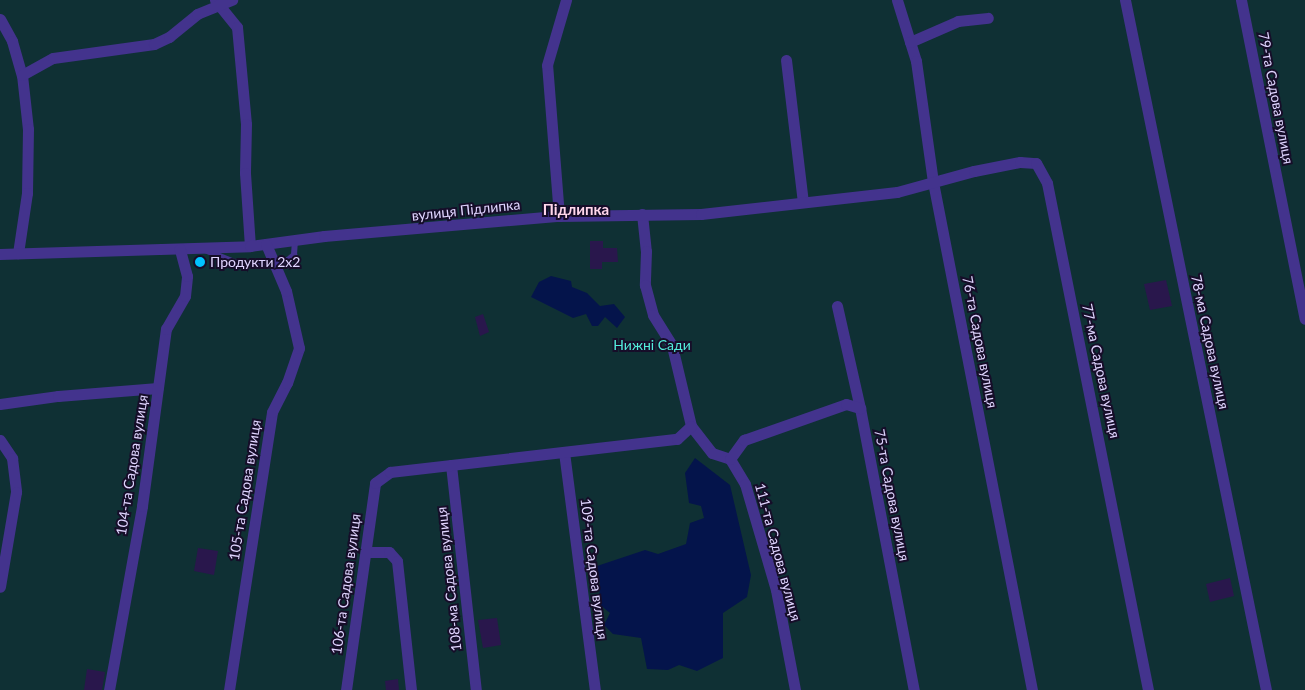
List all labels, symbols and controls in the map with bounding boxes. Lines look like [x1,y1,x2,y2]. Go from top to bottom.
street label: 79-та Садова вулиця [1255,31,1297,165]
street label: вулиця Підлипка [411,196,521,224]
district label: Підлипка [543,201,609,219]
place label: Продукти 2х2 [210,254,300,270]
marker: Продукти 2х2 [194,256,206,268]
street label: 78-ма Садова вулиця [1188,273,1232,411]
street label: 76-та Садова вулиця [959,275,1001,409]
street label: 77-ма Садова вулиця [1079,302,1123,440]
park label: Нижні Сади [613,337,691,353]
street label: 104-та Садова вулиця [113,394,151,536]
street label: 105-та Садова вулиця [226,419,264,561]
street label: 75-та Садова вулиця [871,428,913,562]
street label: 111-та Садова вулиця [752,481,804,623]
street label: 109-та Садова вулиця [577,497,611,641]
street label: 108-ма Садова вулиця [433,506,465,652]
street label: 106-та Садова вулиця [328,513,364,655]

